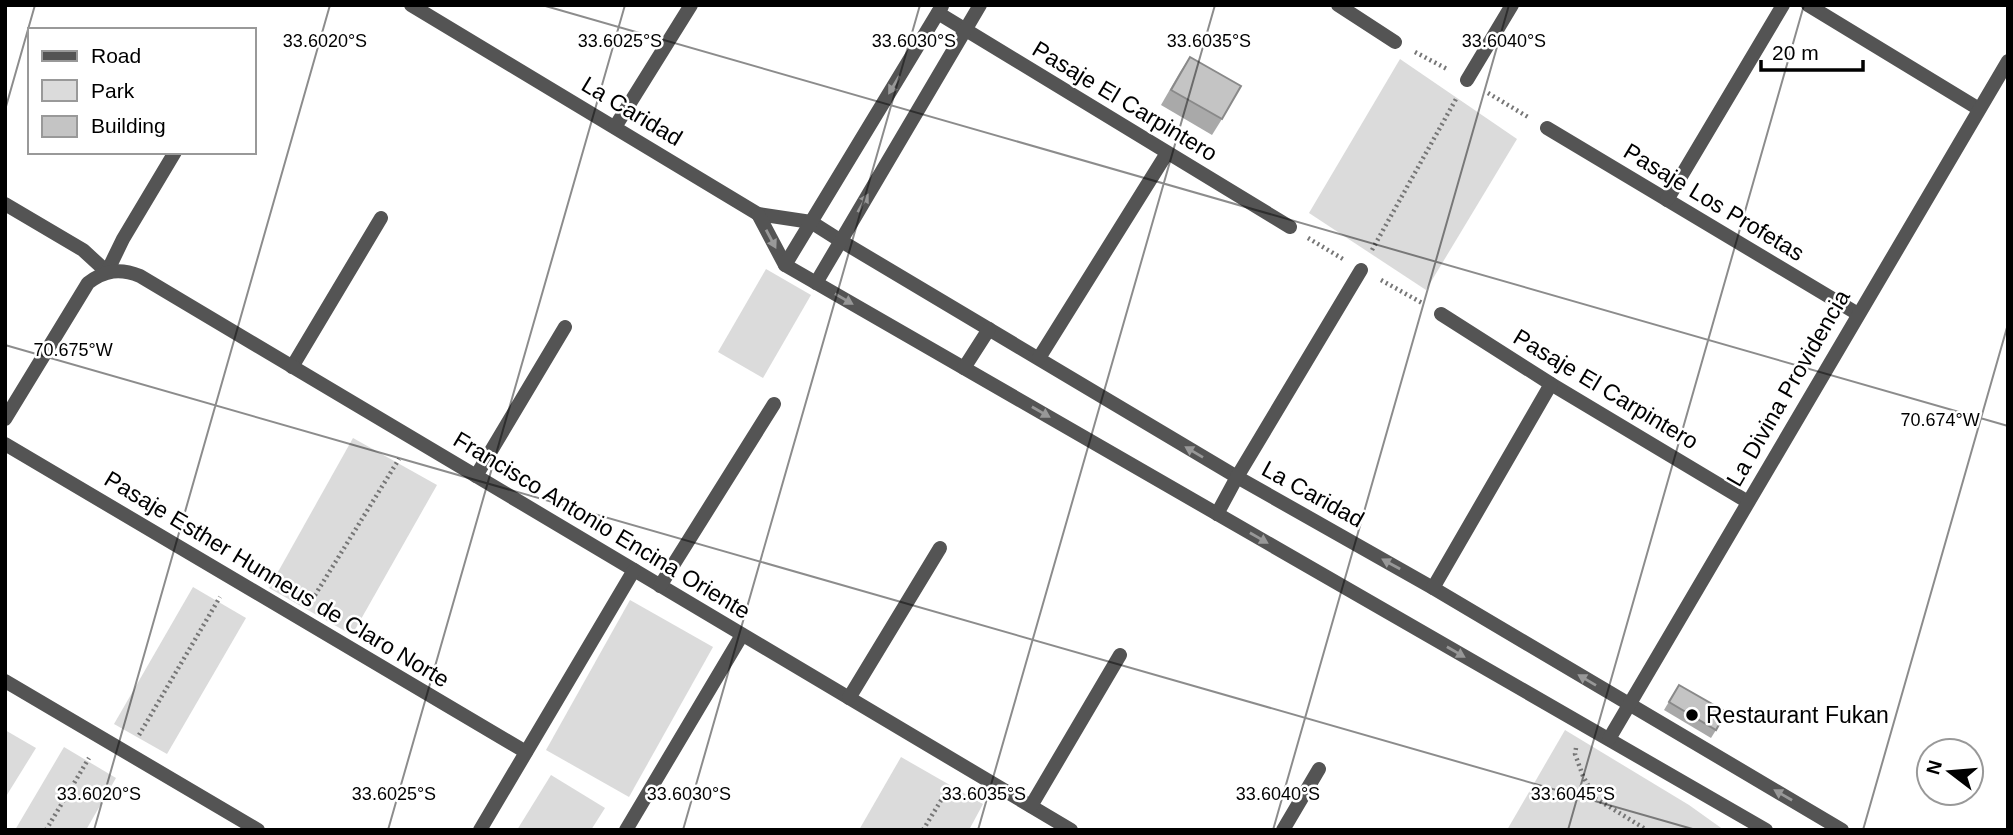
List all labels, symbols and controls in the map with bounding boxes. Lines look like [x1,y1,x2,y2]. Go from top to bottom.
legend [28,28,256,154]
scale bar [1761,28,1862,72]
text: 33.6020°S [283,31,367,51]
text: 33.6025°S [578,31,662,51]
text: 33.6030°S [872,31,956,51]
text: 33.6035°S [1167,31,1251,51]
text: 33.6040°S [1462,31,1546,51]
street label: Pasaje El Carpintero [1028,36,1222,166]
text: 20 m [1772,41,1819,64]
text: Road [91,44,141,67]
street label: La Caridad [577,71,687,151]
one-way arrow [888,75,901,94]
text: Park [91,79,135,102]
text: Building [91,114,166,137]
street label: Pasaje Los Profetas [1619,138,1809,266]
one-way arrow [857,194,869,213]
one-way arrow [766,229,777,249]
street label: La Divina Providencia [1721,285,1855,491]
one-way arrow [834,293,853,305]
street label: Pasaje El Carpintero [1509,324,1703,454]
text: 70.675°W [33,340,113,360]
one-way arrow [1031,406,1050,418]
text: 70.674°W [1900,410,1980,430]
street label: Francisco Antonio Encina Oriente [449,426,755,624]
one-way arrow [1184,445,1203,458]
street label: La Caridad [1257,455,1369,533]
street label: Pasaje Esther Hunneus de Claro Norte [100,465,454,693]
one-way arrow [1250,532,1269,544]
one-way arrow [1382,558,1401,570]
one-way arrow [1447,646,1466,658]
one-way arrow [1578,674,1597,686]
place label: Restaurant Fukan [1706,702,1889,728]
marker: Restaurant Fukan [1684,707,1700,723]
north arrow [1915,737,1985,807]
text: N [1922,758,1946,777]
text: 33.6020°S [57,784,141,804]
text: 33.6025°S [352,784,436,804]
text: 33.6030°S [647,784,731,804]
text: 33.6035°S [942,784,1026,804]
text: 33.6040°S [1236,784,1320,804]
text: 33.6045°S [1531,784,1615,804]
one-way arrow [1774,789,1793,802]

